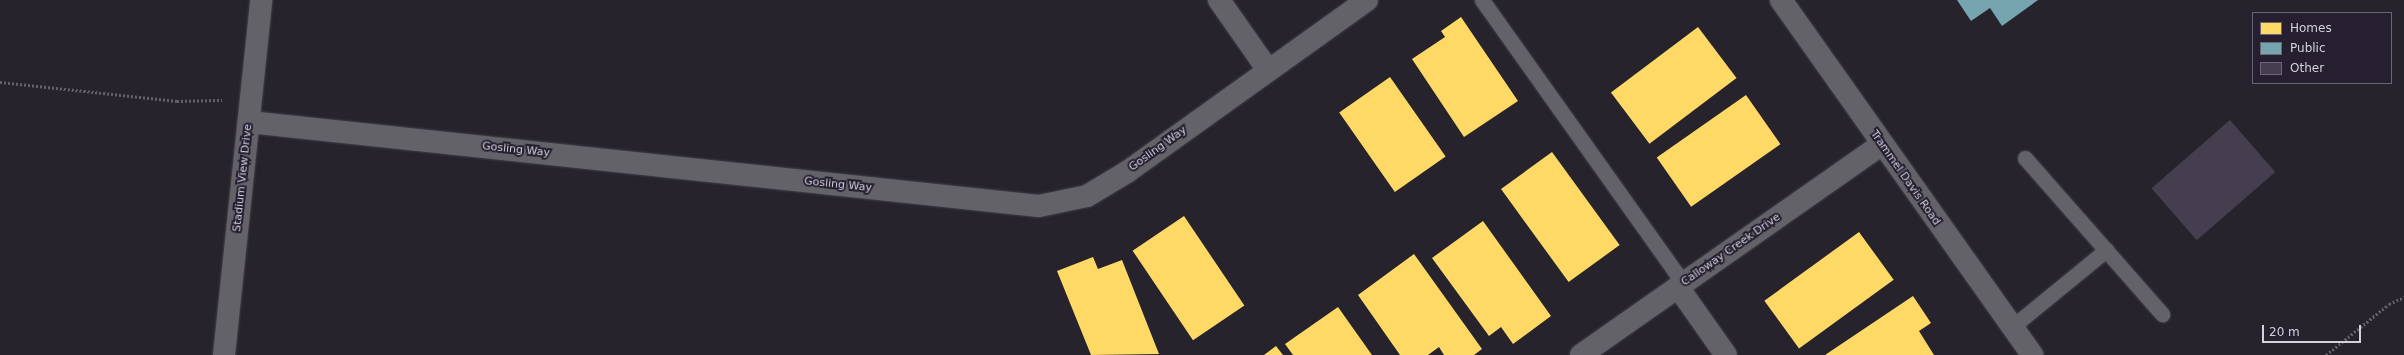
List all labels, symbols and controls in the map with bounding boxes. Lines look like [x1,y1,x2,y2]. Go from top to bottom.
legend [2252,12,2392,84]
text: Homes [2290,21,2332,35]
text: Public [2290,41,2326,55]
text: Other [2290,61,2324,75]
street label: Stadium View Drive [231,124,255,232]
street label: Gosling Way [1127,124,1189,174]
street label: Trammel Davis Road [1867,128,1943,228]
street label: Gosling Way [482,140,550,160]
street label: Gosling Way [804,175,872,195]
street label: Calloway Creek Drive [1679,211,1783,289]
scale bar [2264,317,2363,343]
text: 20 m [2269,325,2300,339]

